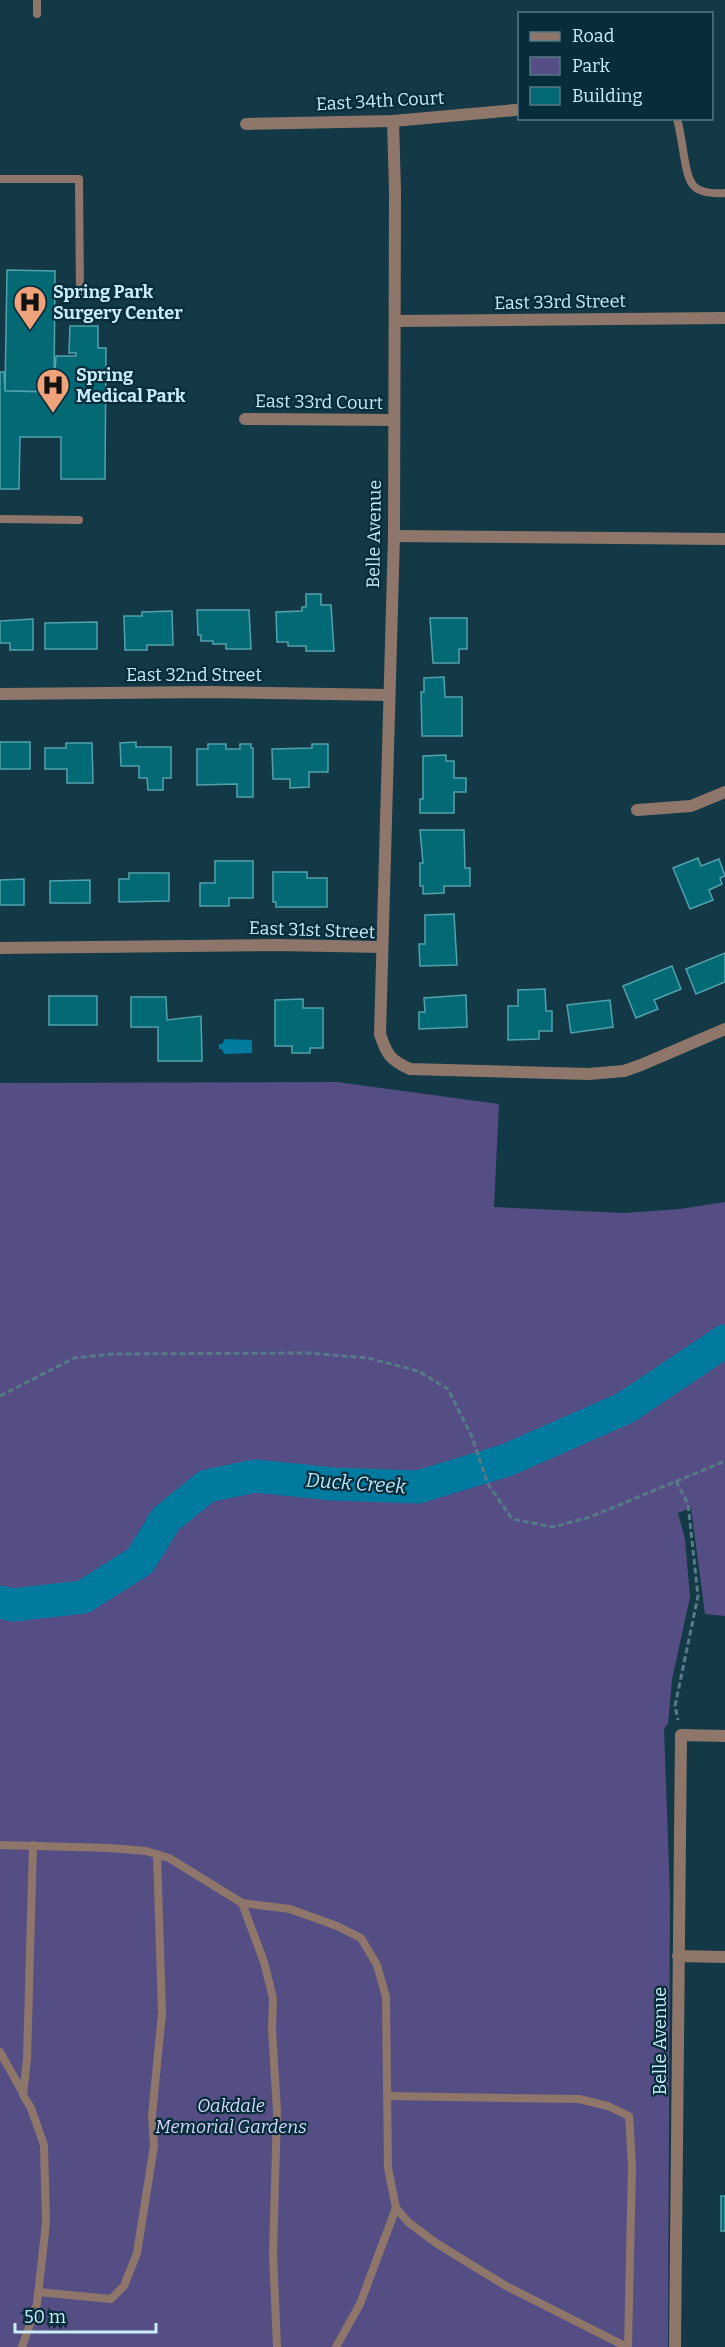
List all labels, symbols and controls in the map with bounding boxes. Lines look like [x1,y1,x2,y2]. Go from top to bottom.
legend [518,12,713,120]
text: Road [572,25,615,47]
text: Park [572,55,611,77]
text: Building [572,85,643,107]
street label: East 34th Court [315,87,445,115]
place label: Spring Park Surgery Center [53,281,183,324]
hospital icon: Spring Park Surgery Center [12,284,48,331]
street label: East 33rd Street [494,290,627,314]
place label: Spring Medical Park [76,364,186,407]
hospital icon: Spring Medical Park [35,367,71,414]
street label: East 33rd Court [255,390,384,414]
street label: Belle Avenue [362,480,386,588]
street label: East 32nd Street [126,664,262,686]
street label: East 31st Street [248,917,376,943]
water label: Duck Creek [305,1468,407,1498]
street label: Belle Avenue [649,1987,671,2095]
park label: Oakdale Memorial Gardens [155,2095,307,2138]
scale bar [15,2296,156,2334]
text: 50 m [24,2306,66,2328]

